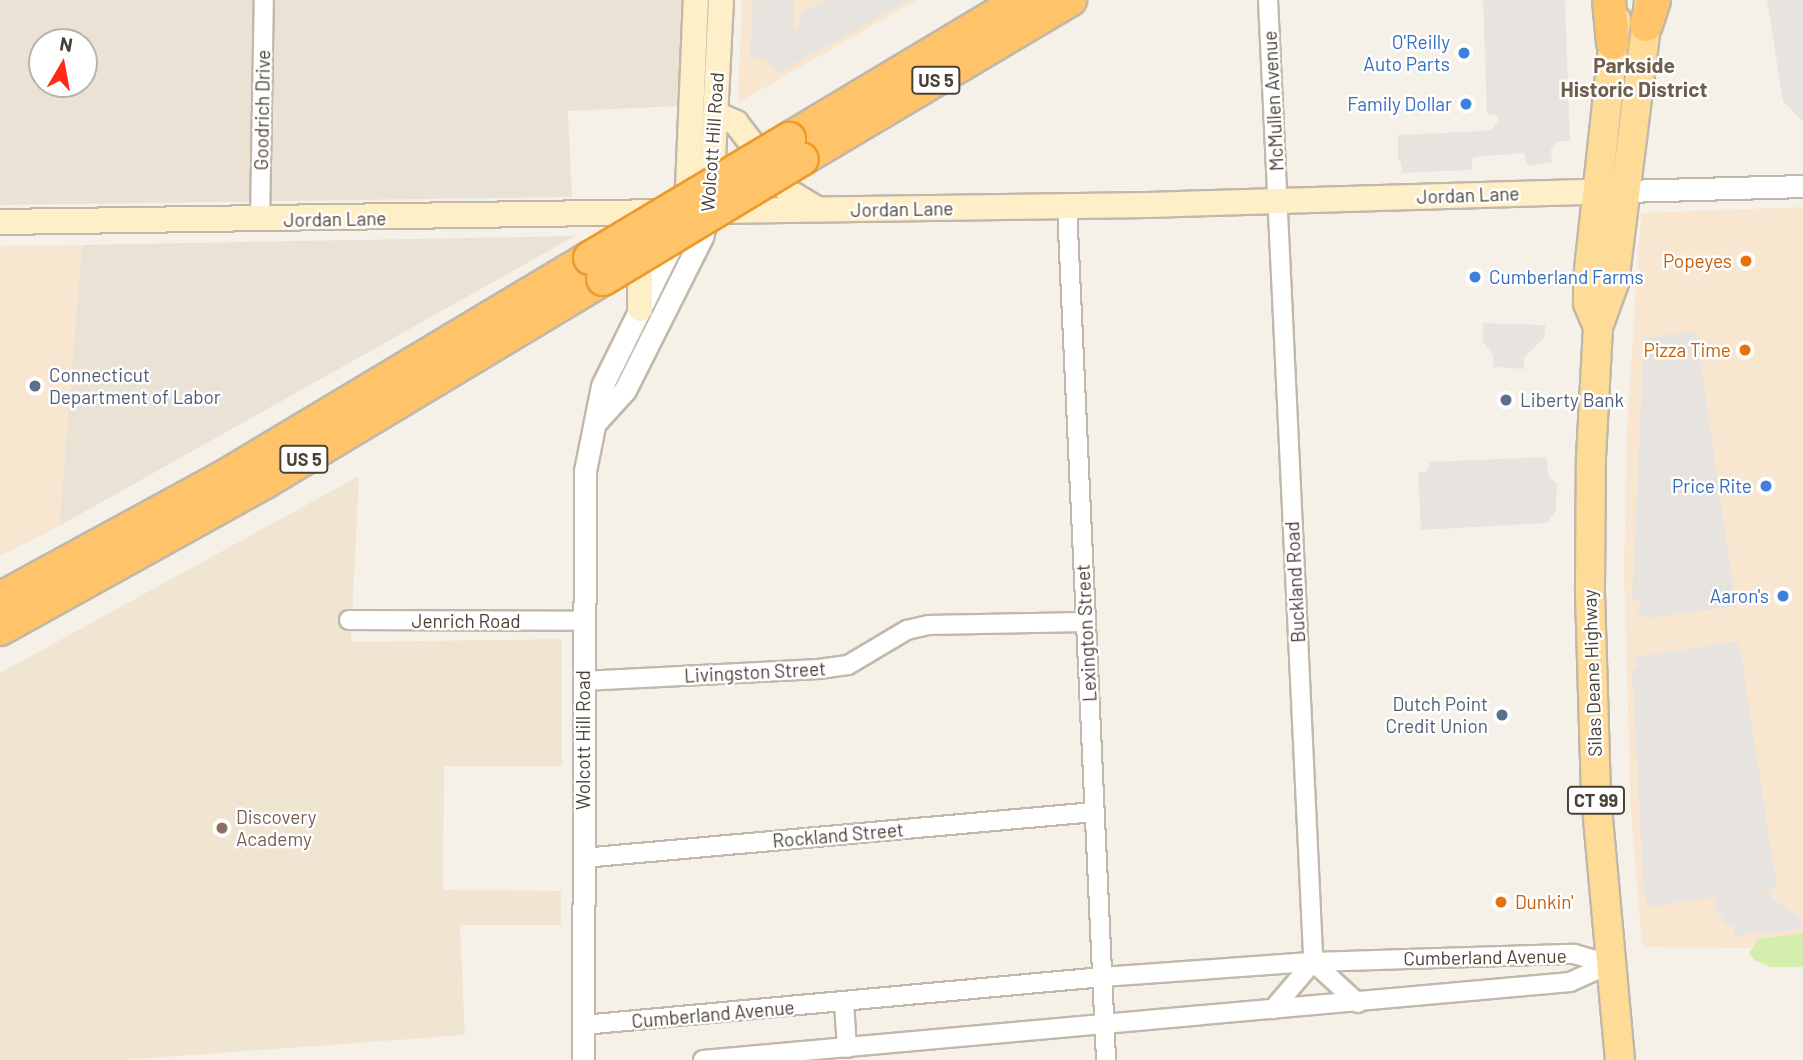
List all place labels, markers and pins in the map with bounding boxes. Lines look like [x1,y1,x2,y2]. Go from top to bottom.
place label: O'Reilly Auto Parts [1363,31,1450,75]
marker: O'Reilly Auto Parts [1456,45,1472,61]
place label: Family Dollar [1347,93,1452,115]
marker: Family Dollar [1458,96,1474,112]
place label: Popeyes [1663,250,1732,272]
marker: Popeyes [1738,253,1754,269]
place label: Cumberland Farms [1489,266,1644,288]
marker: Cumberland Farms [1467,269,1483,285]
place label: Pizza Time [1643,339,1731,361]
marker: Pizza Time [1737,342,1753,358]
place label: Connecticut Department of Labor [49,364,221,408]
marker: Connecticut Department of Labor [27,378,43,394]
place label: Liberty Bank [1520,389,1624,411]
marker: Liberty Bank [1498,392,1514,408]
place label: Price Rite [1672,475,1752,497]
marker: Price Rite [1758,478,1774,494]
place label: Aaron's [1710,585,1769,607]
marker: Aaron's [1775,588,1791,604]
place label: Dutch Point Credit Union [1386,693,1488,737]
marker: Dutch Point Credit Union [1494,707,1510,723]
place label: Discovery Academy [236,806,317,850]
marker: Discovery Academy [214,820,230,836]
place label: Dunkin' [1515,891,1573,913]
marker: Dunkin' [1493,894,1509,910]

